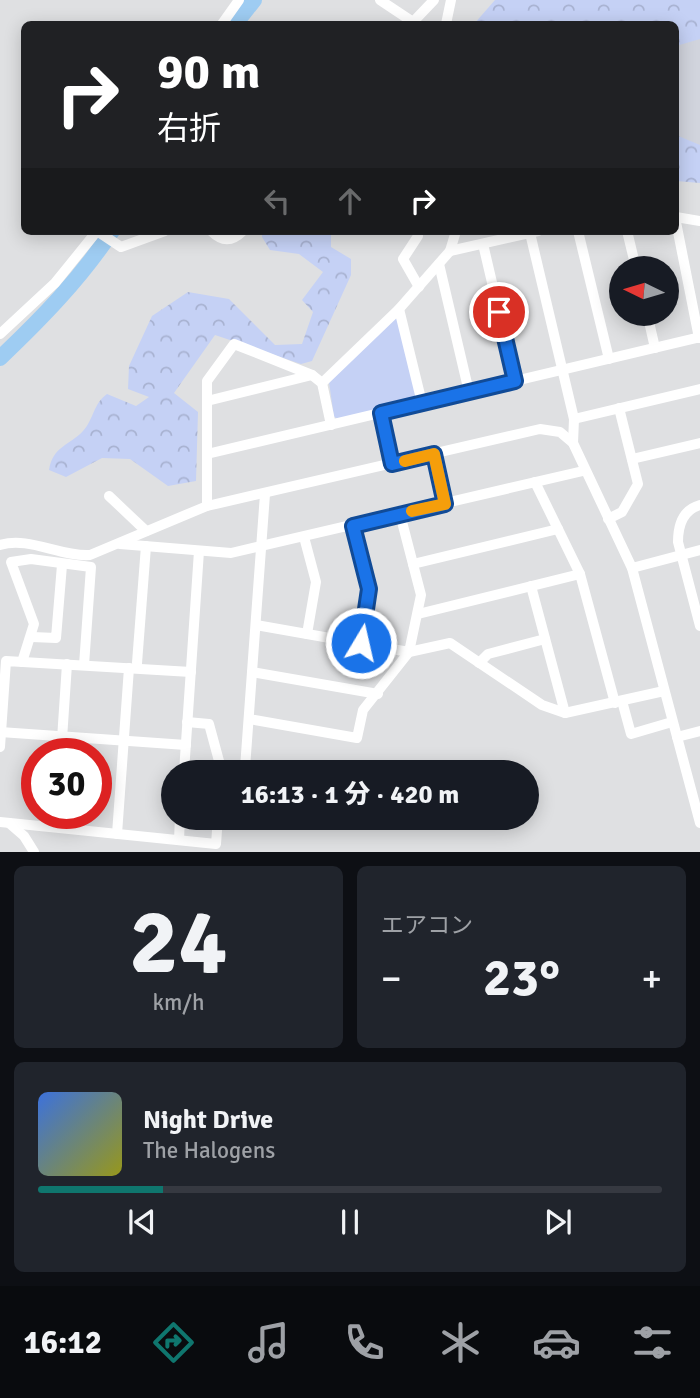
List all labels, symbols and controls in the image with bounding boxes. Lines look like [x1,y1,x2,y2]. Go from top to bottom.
text: 90 m [157,42,260,102]
icon: right [42,49,133,140]
text: 右折 [157,109,221,148]
icon: left [258,182,296,220]
icon: ahead [331,182,369,220]
icon: right [404,182,442,220]
north arrow [609,256,679,326]
map controls [609,256,679,326]
pin [469,282,529,342]
icon: arrive [480,293,518,331]
position arrow [324,606,398,680]
speed limit sign: 30 [21,738,112,829]
text: 16:13 · 1 分 · 420 m [241,779,459,811]
text: 24 [129,886,228,999]
text: エアコン [381,911,473,940]
text: 23° [483,946,560,1010]
text: − [381,955,402,1002]
text: + [641,955,662,1002]
text: km/h [152,988,205,1017]
text: Night Drive [143,1104,273,1136]
text: The Halogens [143,1136,275,1165]
icon: previous [123,1203,161,1241]
icon: pause [331,1203,369,1241]
icon: next [539,1203,577,1241]
icon: directions [149,1318,198,1367]
icon: music [244,1318,293,1367]
icon: phone [340,1318,389,1367]
icon: climate [436,1318,485,1367]
icon: car [532,1318,581,1367]
icon: filters [628,1318,677,1367]
text: 16:12 [23,1323,102,1362]

